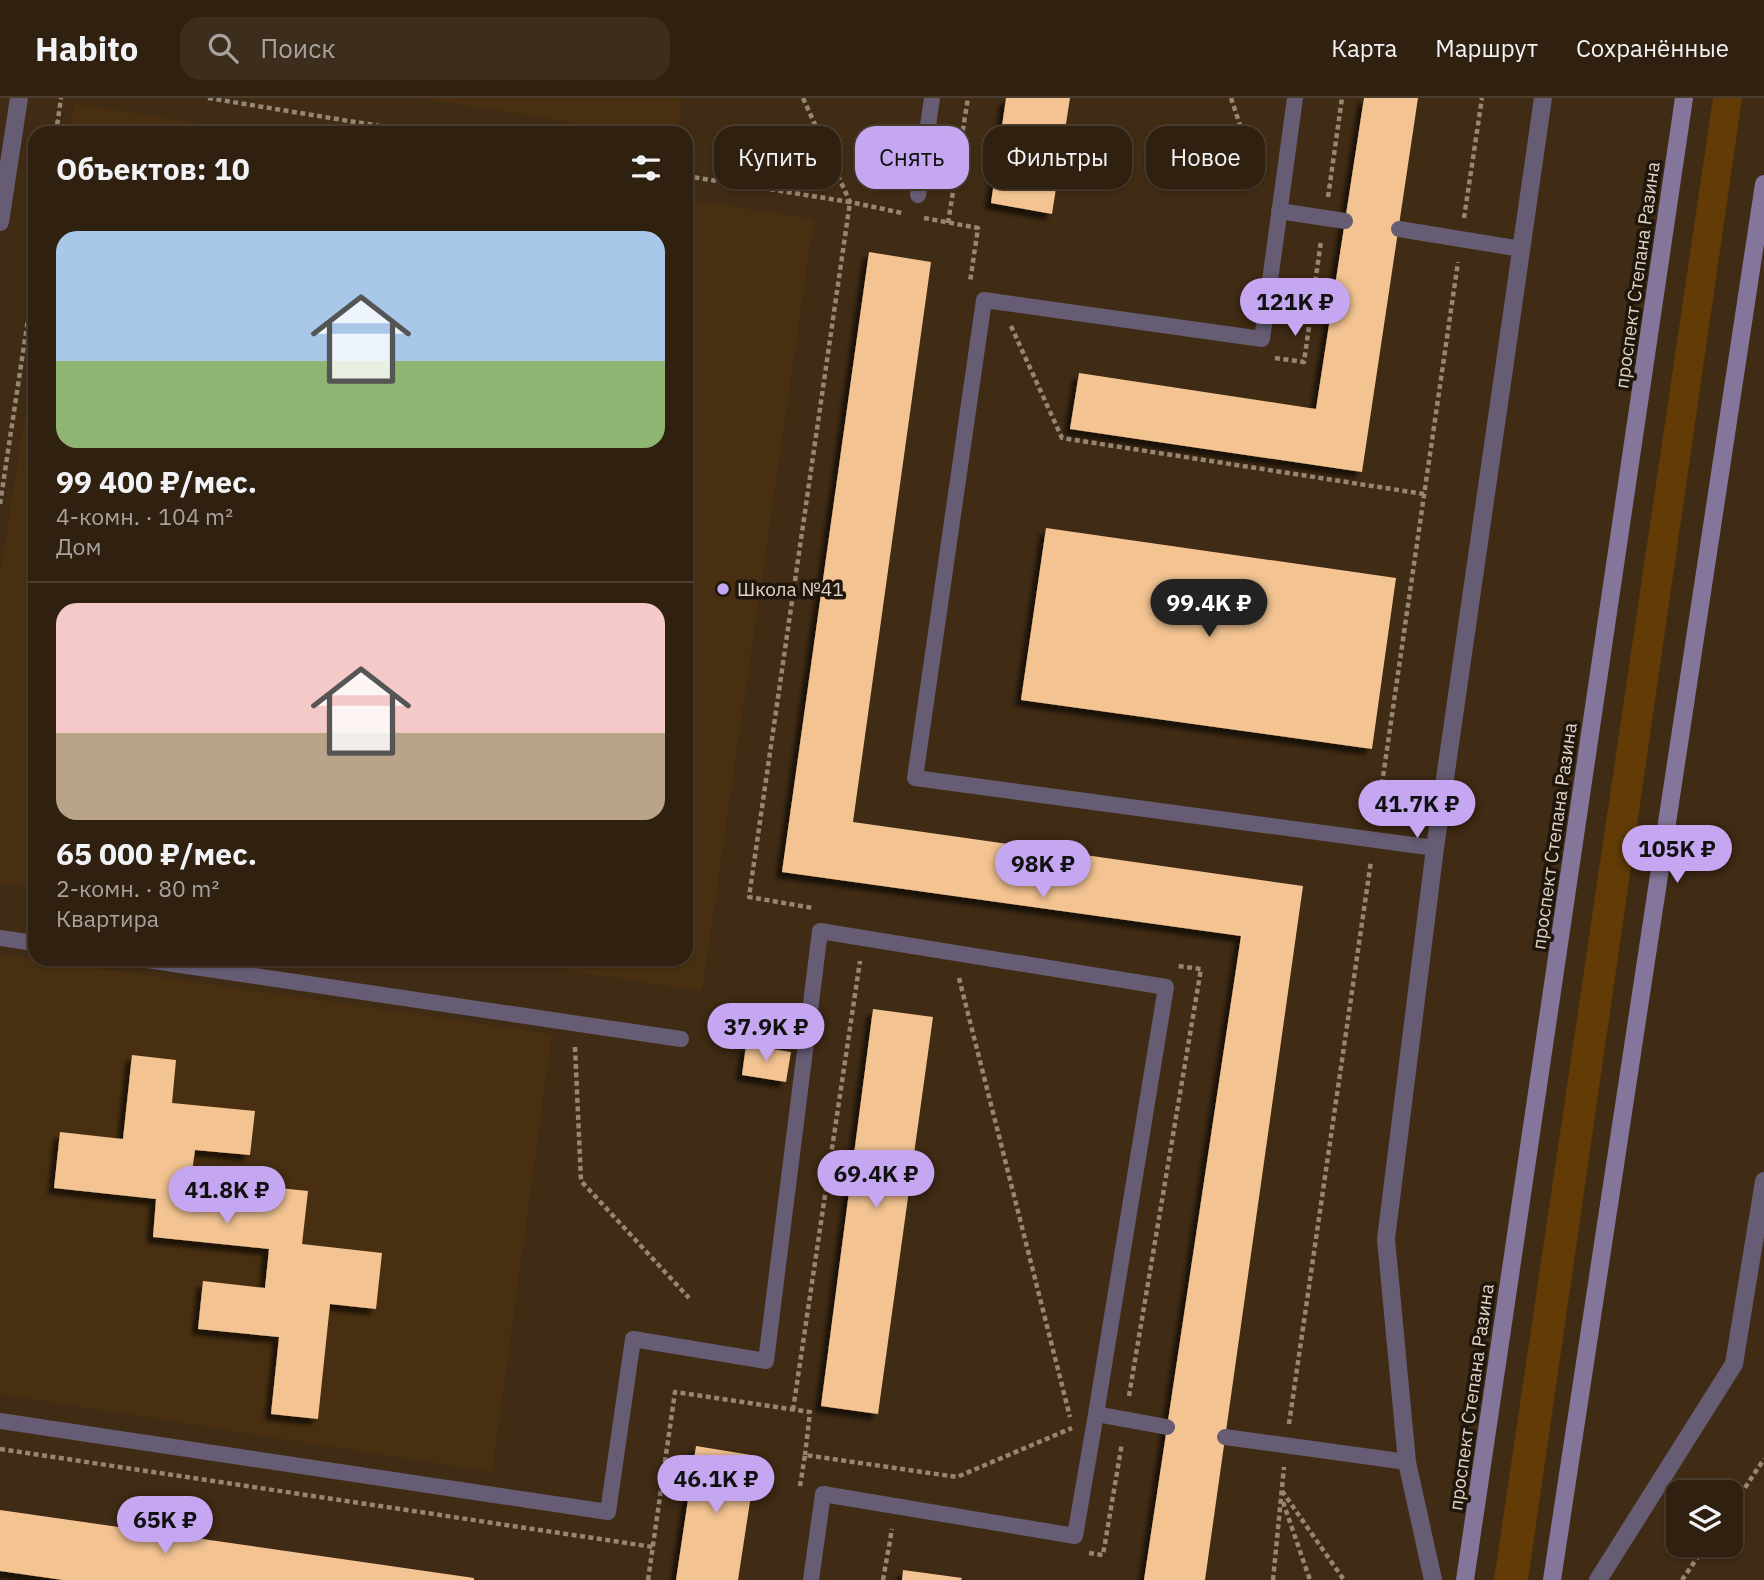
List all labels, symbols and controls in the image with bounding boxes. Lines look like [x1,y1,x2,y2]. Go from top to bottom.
search box [180,17,670,80]
text: Habito [35,27,138,70]
icon: search [204,29,242,67]
text: Поиск [260,31,336,65]
text: Карта [1331,32,1397,64]
text: Маршрут [1435,32,1538,64]
text: Сохранённые [1576,32,1729,64]
chip: Купить [714,126,841,189]
chip: Снять [855,126,969,189]
chip: Фильтры [983,126,1132,189]
chip: Новое [1146,126,1265,189]
text: Объектов: 10 [56,149,250,188]
icon: filters [627,149,665,187]
street label: проспект Степана Разина [1609,160,1665,390]
icon: home [298,276,424,402]
pin: 121K ₽ [1238,278,1352,338]
text: 121K ₽ [1256,286,1334,316]
text: 99 400 ₽/мес. [56,462,257,501]
text: 4-комн. · 104 m² [56,501,233,531]
text: Дом [56,531,101,561]
place label: Школа №41 [737,577,844,601]
pin: 99.4K ₽ [1144,580,1274,639]
marker: Школа №41 [715,581,731,597]
text: 99.4K ₽ [1166,587,1252,617]
icon: home [298,648,424,774]
street label: проспект Степана Разина [1526,721,1582,951]
pin: 41.7K ₽ [1352,780,1482,840]
text: 41.7K ₽ [1374,788,1460,818]
pin: 105K ₽ [1620,826,1734,885]
text: 105K ₽ [1638,833,1716,863]
text: 65 000 ₽/мес. [56,834,257,873]
pin: 98K ₽ [994,840,1092,900]
text: 98K ₽ [1011,848,1075,878]
text: 2-комн. · 80 m² [56,873,219,903]
text: Квартира [56,903,159,933]
pin: 37.9K ₽ [701,1004,831,1063]
text: 37.9K ₽ [723,1011,809,1041]
pin: 69.4K ₽ [811,1150,941,1210]
text: 69.4K ₽ [833,1158,919,1188]
pin: 41.8K ₽ [162,1166,292,1226]
text: 41.8K ₽ [184,1174,270,1204]
street label: проспект Степана Разина [1443,1282,1499,1512]
pin: 46.1K ₽ [651,1456,781,1515]
text: 46.1K ₽ [673,1463,759,1493]
map controls [1666,1480,1743,1557]
button: layers [1666,1480,1743,1557]
pin: 65K ₽ [116,1496,214,1556]
text: 65K ₽ [133,1504,197,1534]

